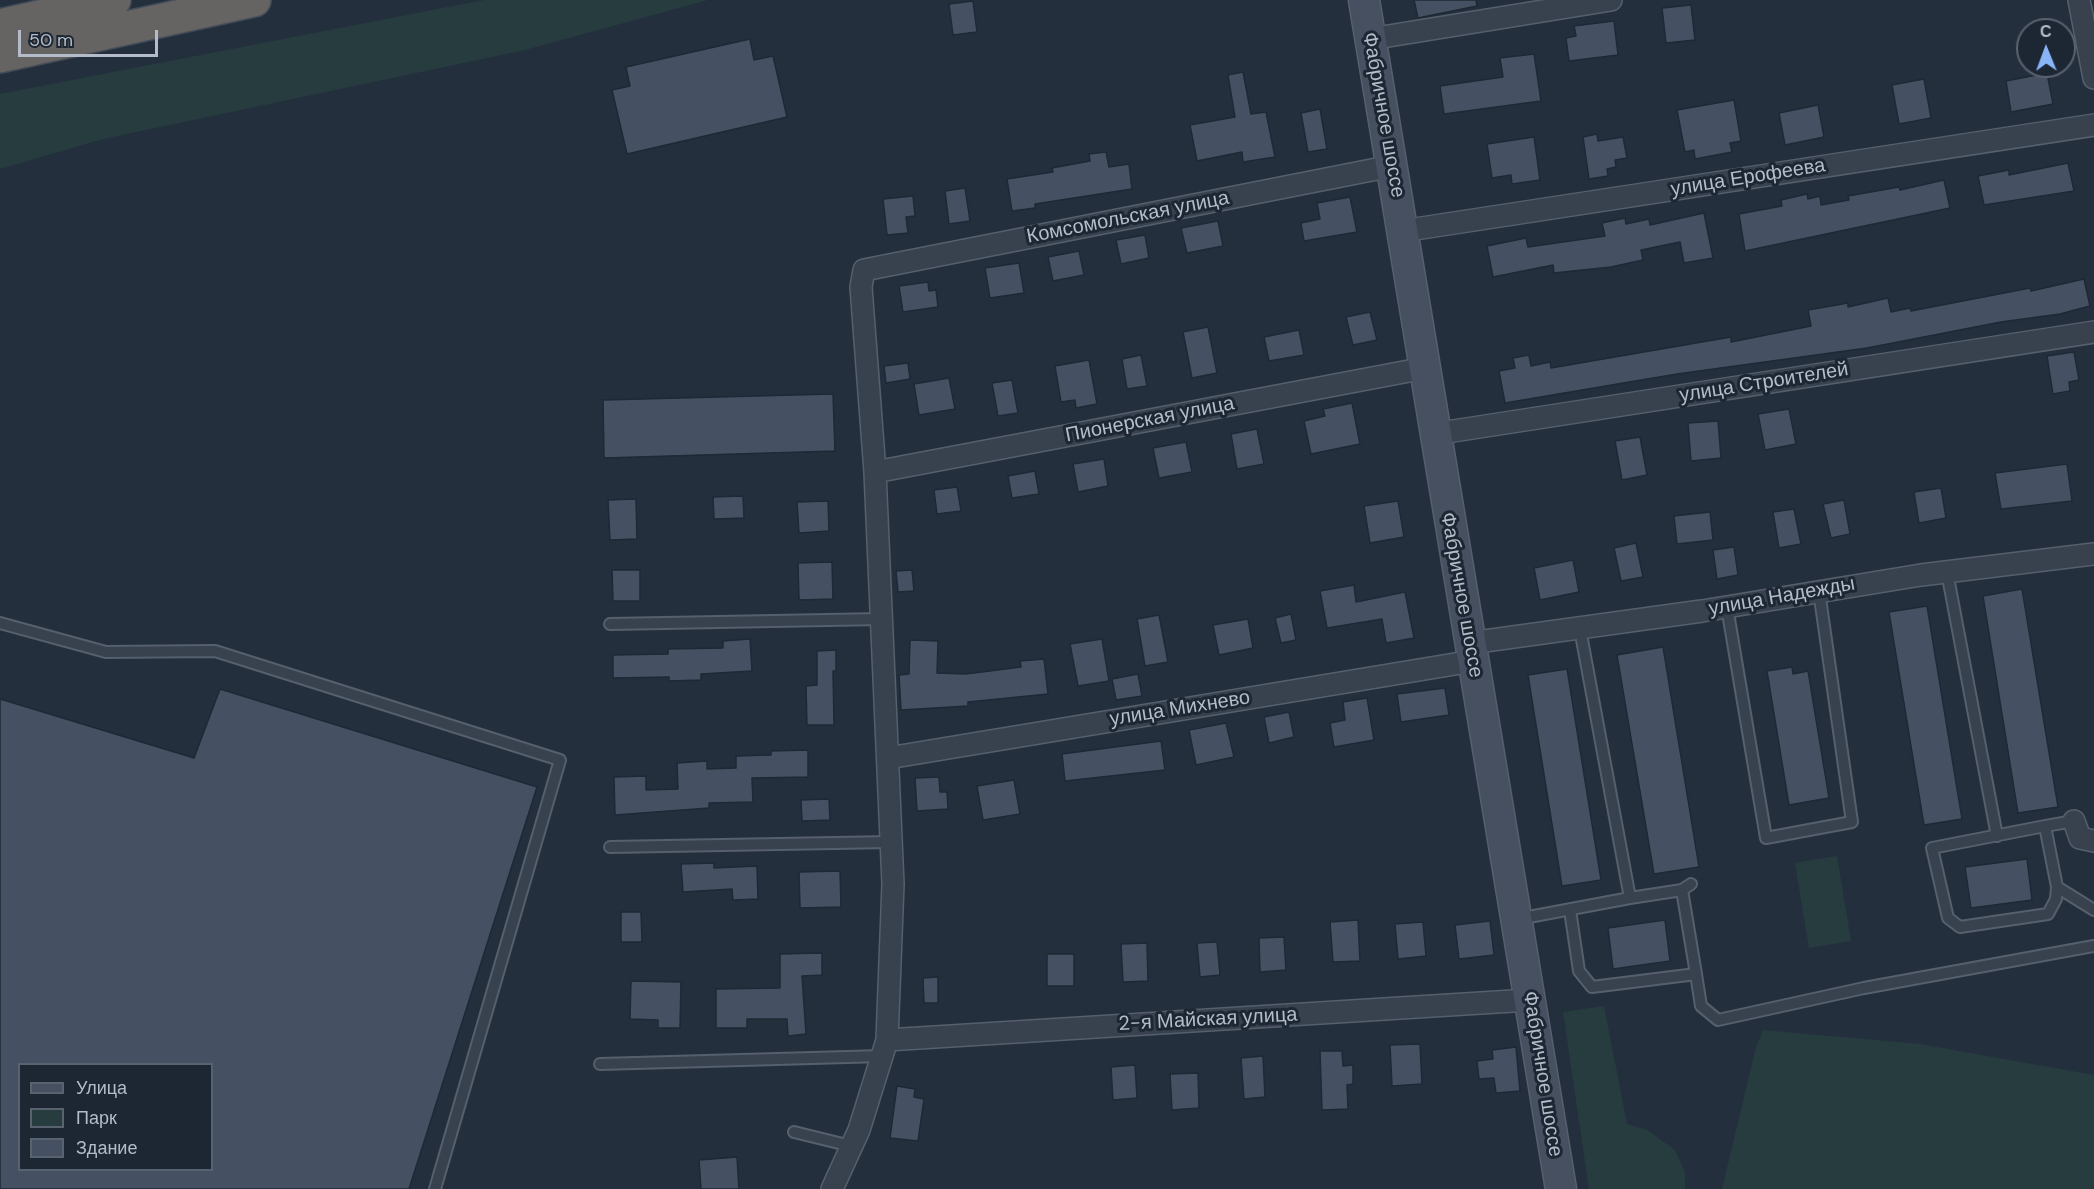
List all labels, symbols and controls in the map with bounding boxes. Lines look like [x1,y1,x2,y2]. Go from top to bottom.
scale bar [21,18,160,56]
north arrow [2016,18,2076,78]
text: С [2040,21,2052,42]
text: 50 m [29,28,73,52]
street label: Фабричное шоссе [1357,30,1409,200]
street label: улица Ерофеева [1669,154,1827,202]
street label: Комсомольская улица [1025,187,1231,249]
street label: улица Строителей [1678,358,1850,408]
street label: Пионерская улица [1064,392,1236,448]
street label: Фабричное шоссе [1435,510,1487,680]
street label: улица Надежды [1707,572,1857,622]
street label: улица Михнево [1108,686,1252,732]
street label: Фабричное шоссе [1517,989,1567,1159]
street label: 2-я Майская улица [1118,1003,1298,1037]
legend [18,1063,213,1171]
text: Улица [76,1076,127,1100]
text: Парк [76,1106,117,1130]
text: Здание [76,1136,137,1160]

